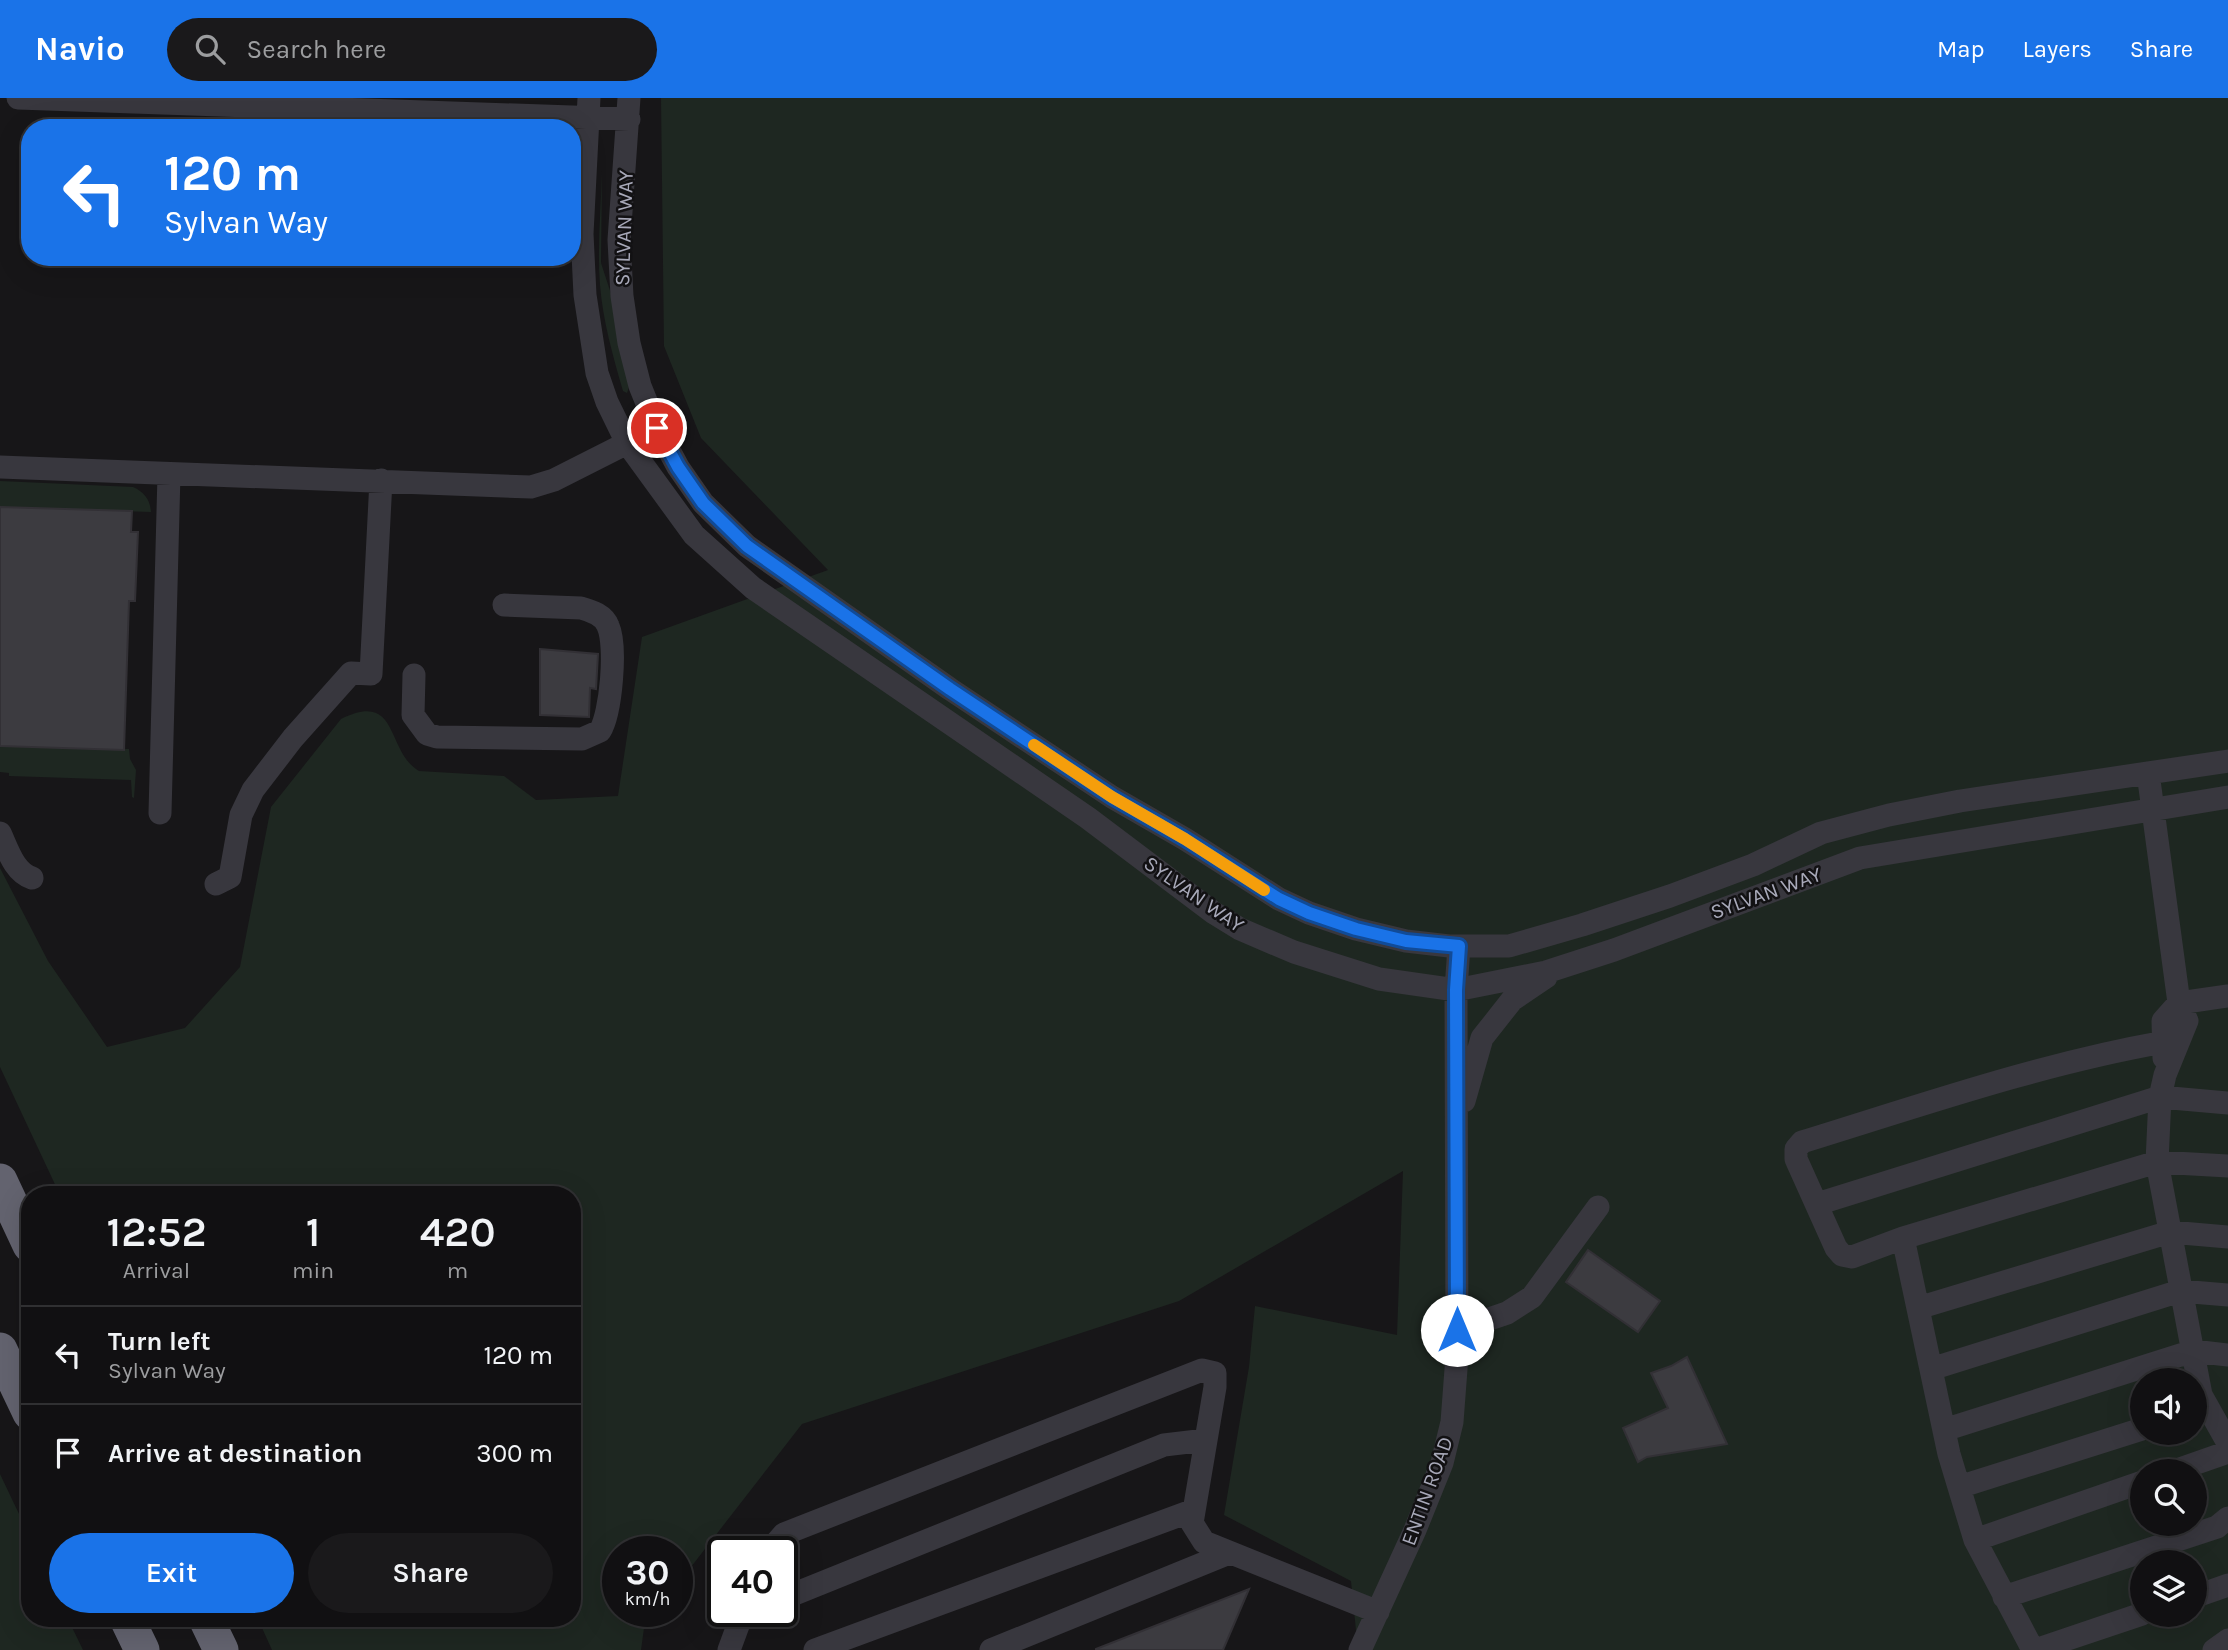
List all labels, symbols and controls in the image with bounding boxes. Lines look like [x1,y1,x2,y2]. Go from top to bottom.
search box [167,18,657,81]
text: Navio [35,30,125,68]
icon: search [191,30,229,68]
text: Search here [247,34,386,65]
text: Map [1937,35,1985,63]
text: Layers [2023,35,2092,63]
text: Share [2130,35,2193,63]
text: 120 m [164,145,301,202]
icon: left [49,147,140,238]
street label: SYLVAN WAY [610,169,638,287]
text: Sylvan Way [164,204,328,241]
pin [627,398,687,458]
icon: arrive [638,409,676,447]
street label: SYLVAN WAY [1139,851,1249,937]
street label: SYLVAN WAY [1707,862,1825,924]
text: 12:52 [106,1207,207,1257]
text: 1 [306,1207,320,1257]
text: 420 [420,1207,496,1257]
text: Arrival [123,1257,190,1284]
text: min [292,1257,334,1284]
text: m [447,1257,468,1284]
position arrow [1420,1293,1494,1367]
text: Turn left [108,1326,210,1357]
icon: left [49,1336,87,1374]
text: 120 m [483,1340,553,1371]
text: Sylvan Way [108,1357,226,1384]
map controls [2130,1368,2207,1627]
button: sound [2130,1368,2207,1445]
street label: ENTIN ROAD [1396,1433,1458,1549]
icon: arrive [49,1434,87,1472]
text: Arrive at destination [108,1438,362,1469]
text: 300 m [476,1438,553,1469]
button: search [2130,1459,2207,1536]
button: Exit [49,1533,294,1613]
button: Share [308,1533,553,1613]
speed limit sign: 40 [707,1536,798,1627]
button: layers [2130,1550,2207,1627]
text: 30 [626,1552,669,1593]
text: km/h [625,1588,670,1610]

